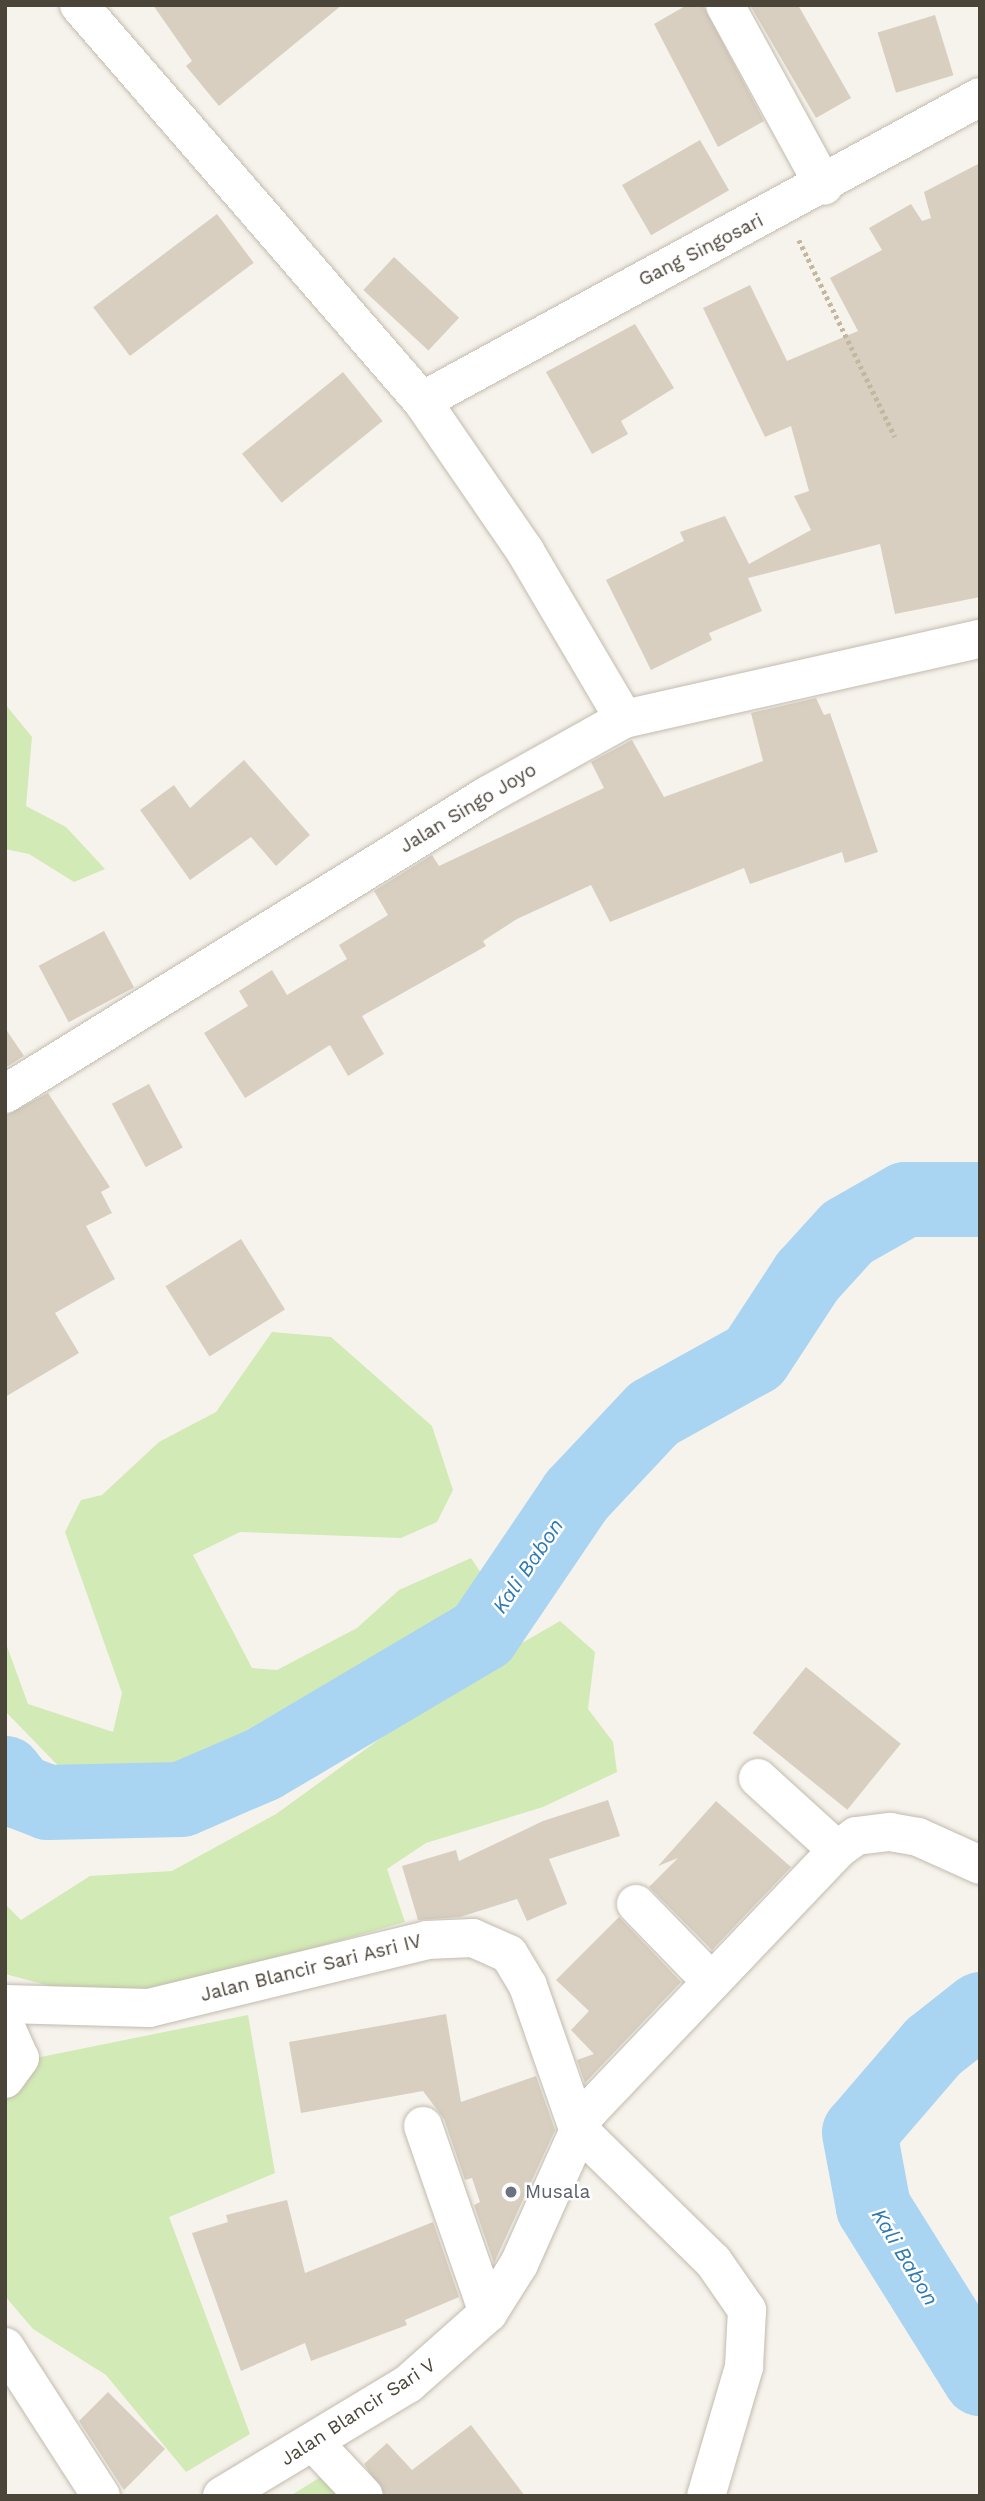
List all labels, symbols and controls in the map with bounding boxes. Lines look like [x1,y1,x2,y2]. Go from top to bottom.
street label: Gang Singosari [635,209,767,291]
street label: Jalan Singo Joyo [395,758,541,858]
water label: Kali Babon [487,1514,569,1618]
street label: Jalan Blancir Sari Asri IV [197,1929,425,2007]
place label: Musala [525,2181,590,2203]
marker: Musala [503,2184,519,2200]
water label: Kali Babon [866,2204,944,2310]
street label: Jalan Blancir Sari V [276,2353,440,2471]

